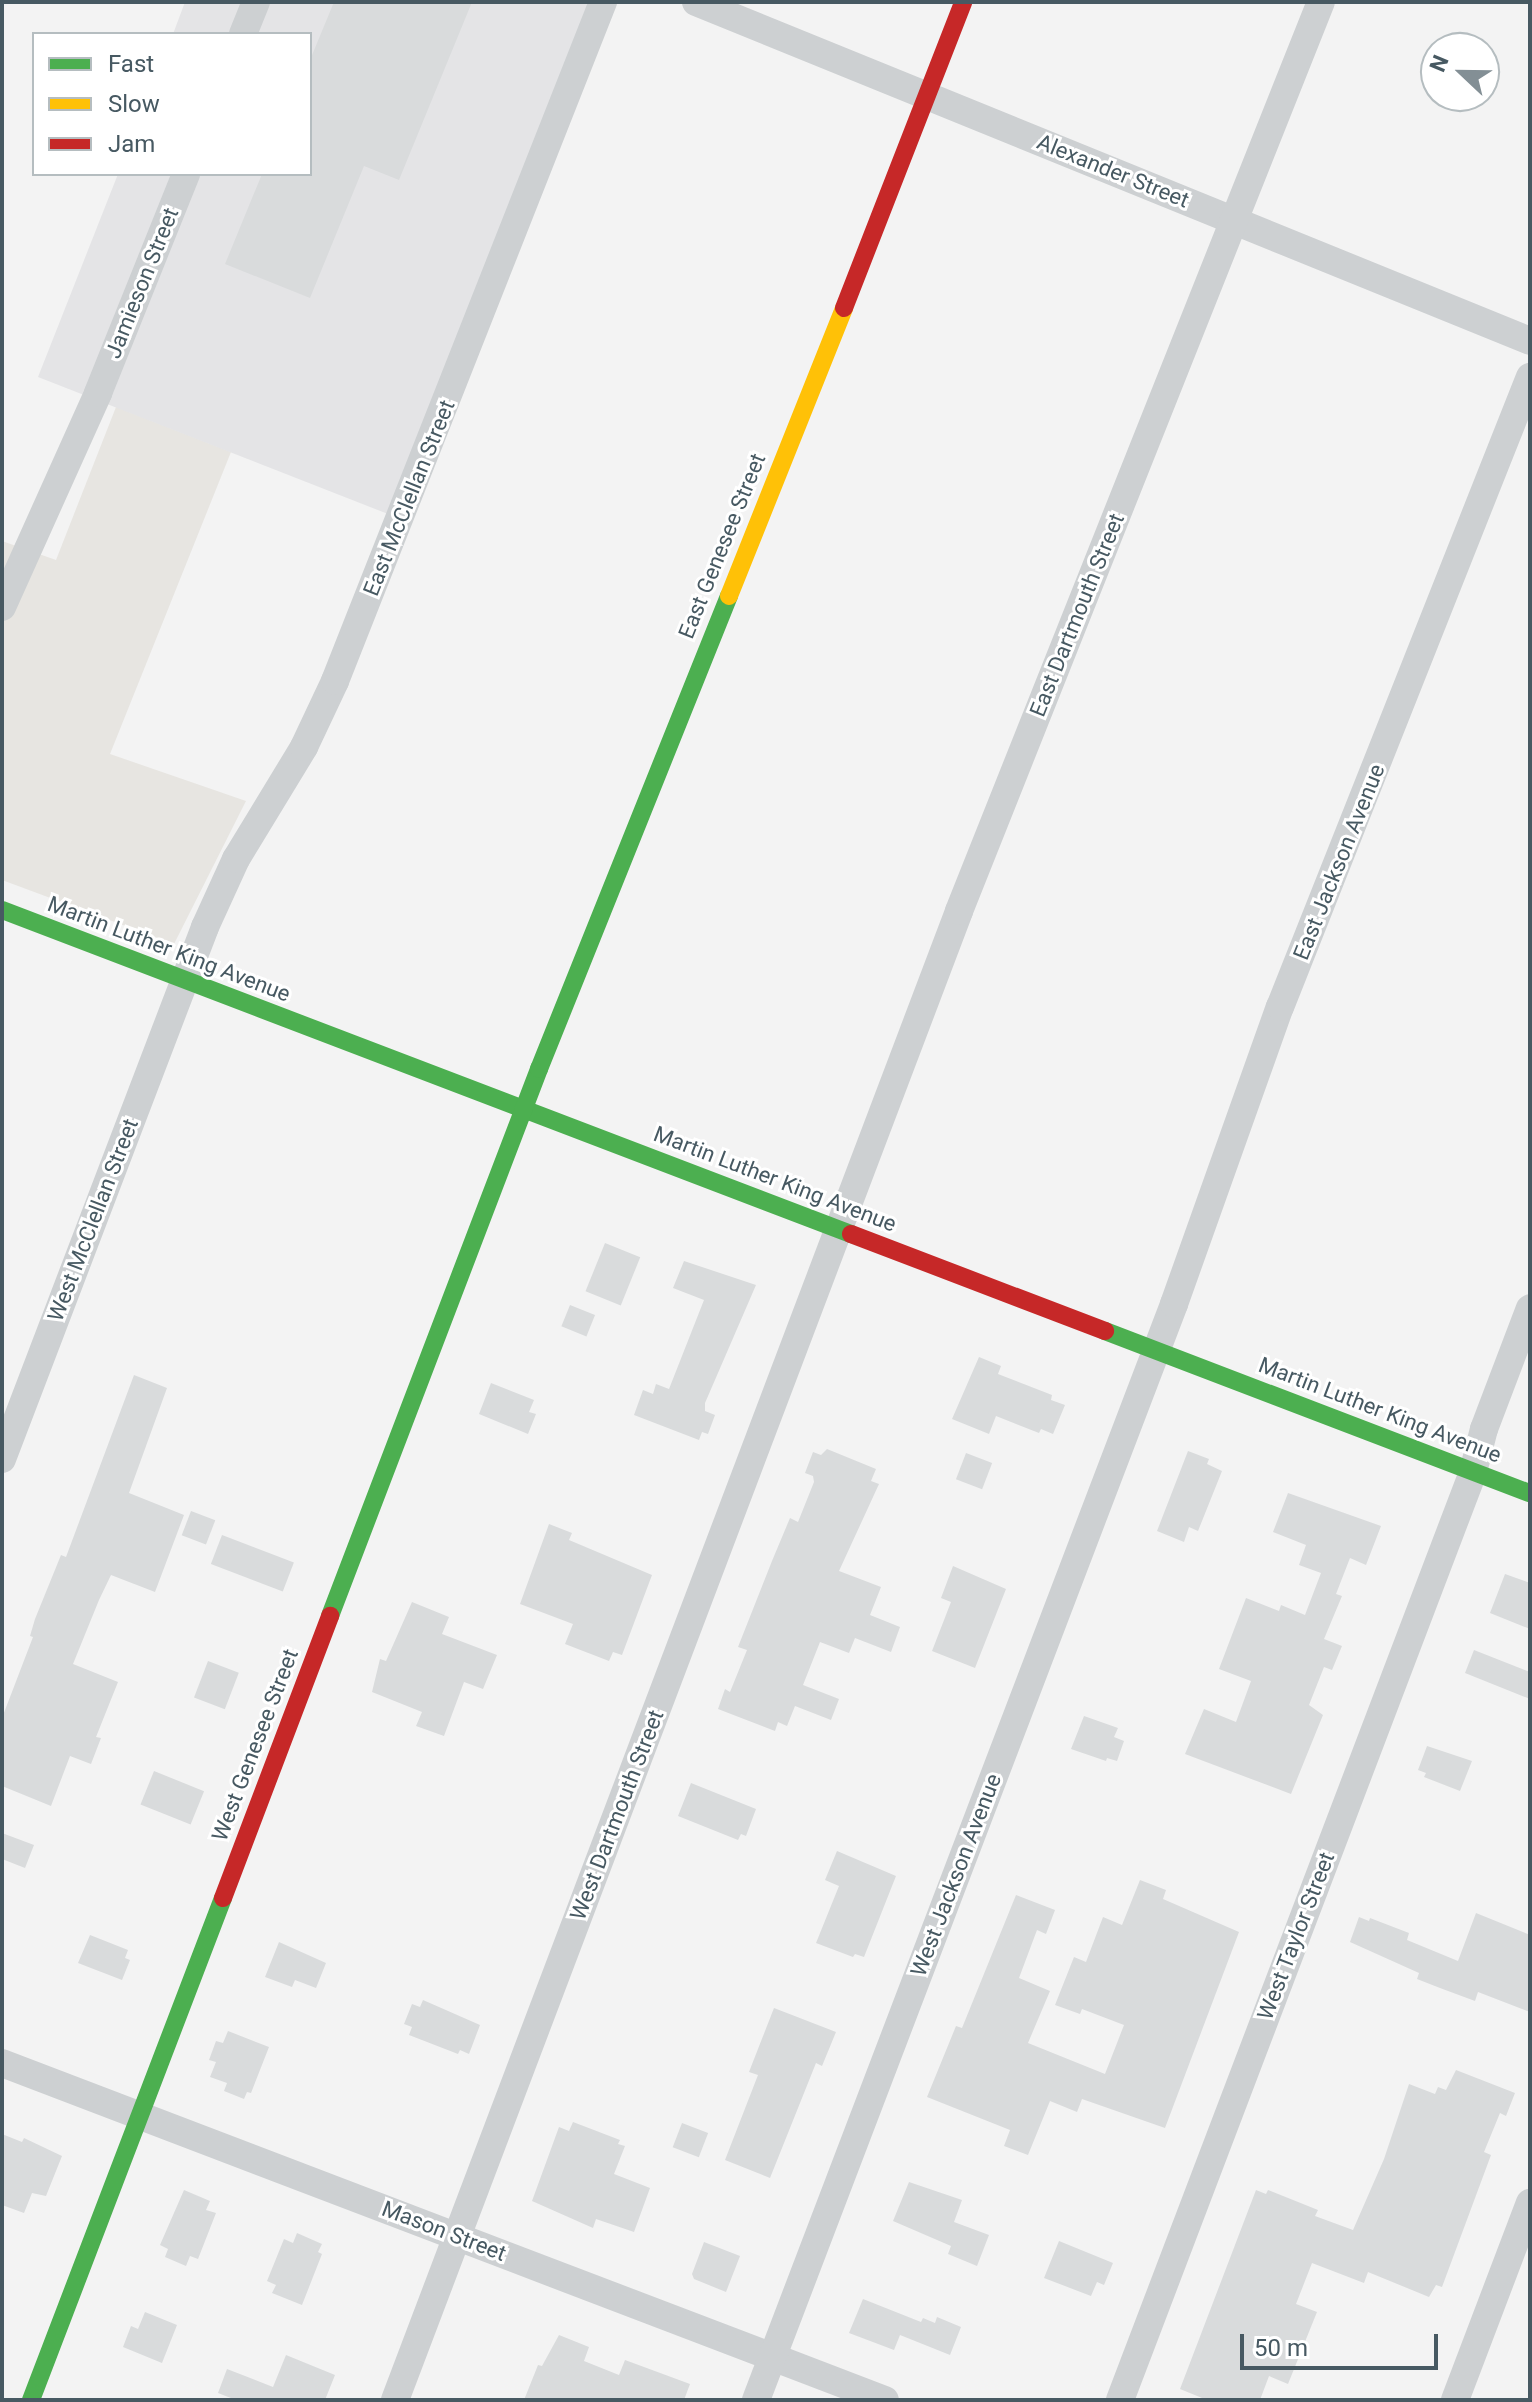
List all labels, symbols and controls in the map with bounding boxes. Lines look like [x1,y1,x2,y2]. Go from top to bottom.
legend [32,32,312,176]
north arrow [1420,32,1500,112]
text: Fast [108,50,154,78]
text: N [1425,52,1454,75]
text: Slow [108,90,160,118]
street label: Alexander Street [1033,129,1193,213]
text: Jam [108,130,155,158]
street label: Jamieson Street [100,204,184,362]
street label: East McClellan Street [358,396,460,600]
street label: East Genesee Street [673,450,771,642]
street label: East Dartmouth Street [1024,510,1130,720]
street label: East Jackson Avenue [1288,760,1390,964]
street label: Martin Luther King Avenue [44,890,294,1008]
street label: West McClellan Street [42,1115,144,1325]
street label: Martin Luther King Avenue [650,1120,900,1238]
street label: Martin Luther King Avenue [1255,1351,1505,1469]
street label: West Genesee Street [206,1645,304,1845]
street label: West Dartmouth Street [565,1706,669,1924]
street label: West Jackson Avenue [905,1770,1007,1980]
street label: West Taylor Street [1252,1848,1340,2024]
street label: Mason Street [378,2195,510,2267]
scale bar [1244,2318,1442,2368]
text: 50 m [1254,2334,1308,2362]

